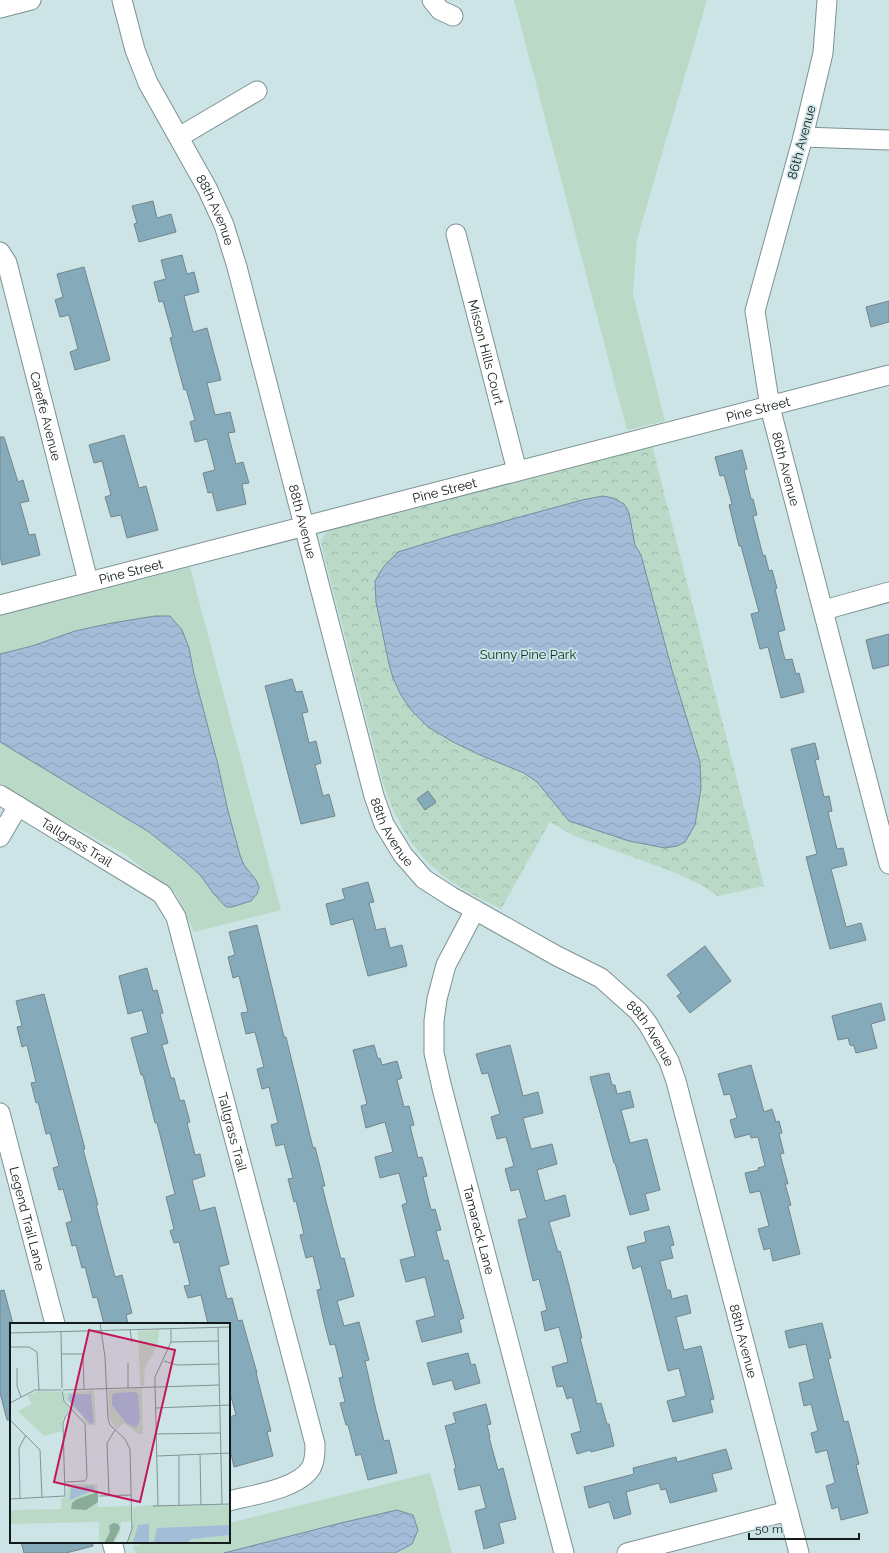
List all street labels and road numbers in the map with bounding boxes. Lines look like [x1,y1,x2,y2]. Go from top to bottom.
street label: 86th Avenue [784,103,819,181]
street label: 88th Avenue [193,172,237,247]
street label: Misson Hills Court [465,298,507,407]
street label: Careffe Avenue [27,370,64,463]
street label: Pine Street [725,394,792,425]
street label: 86th Avenue [769,430,803,508]
street label: Pine Street [411,475,479,506]
street label: 88th Avenue [286,483,319,560]
street label: Pine Street [97,556,165,587]
street label: 88th Avenue [367,796,417,870]
street label: Tallgrass Trail [38,815,115,870]
street label: 88th Avenue [624,998,677,1069]
street label: Tallgrass Trail [215,1091,250,1173]
street label: Legend Trail Lane [6,1165,48,1273]
street label: Tamarack Lane [460,1184,498,1276]
street label: 88th Avenue [726,1302,760,1380]

